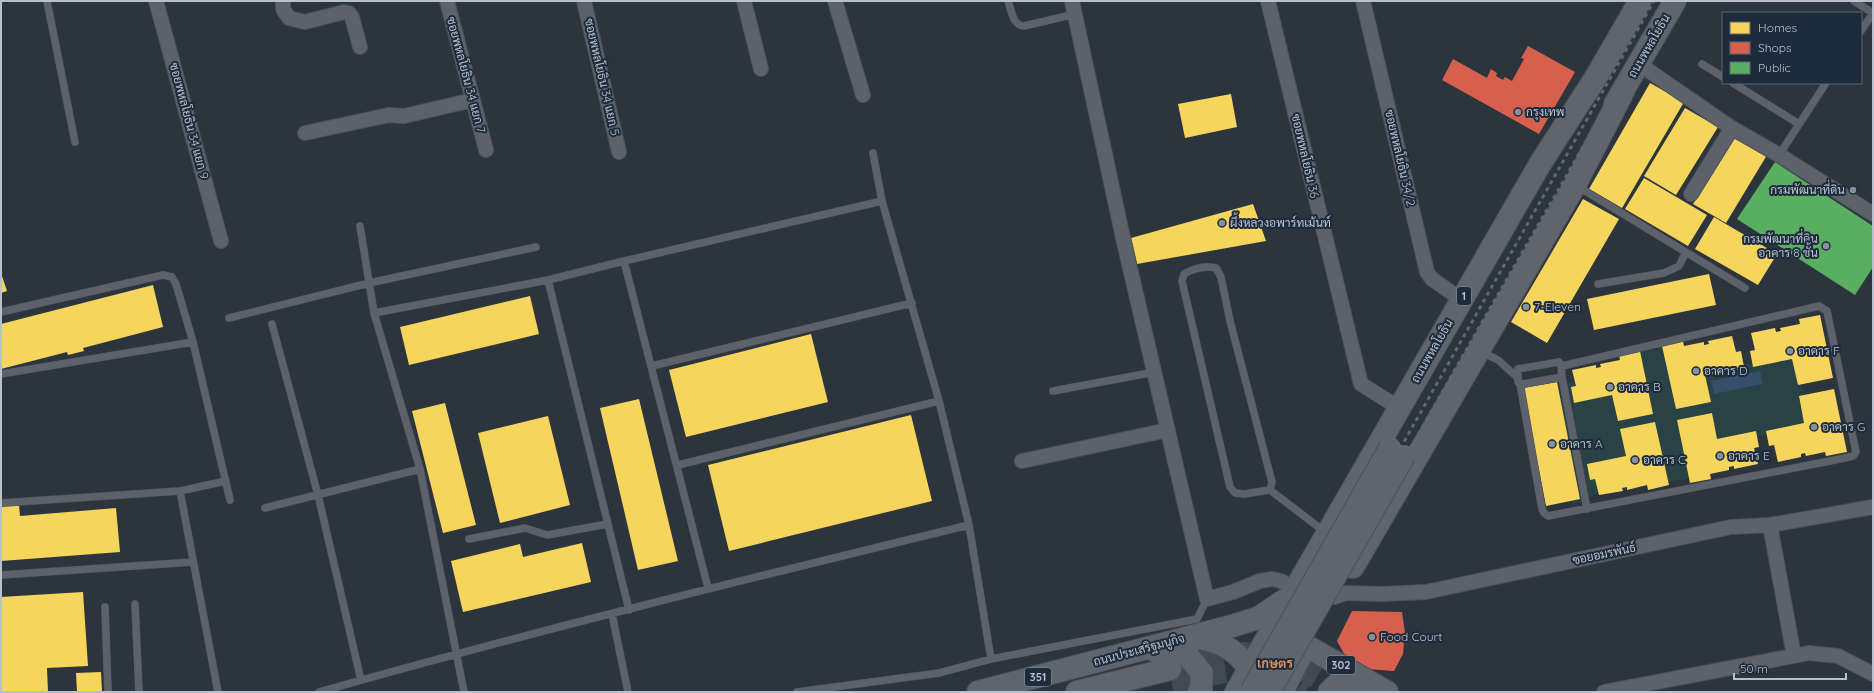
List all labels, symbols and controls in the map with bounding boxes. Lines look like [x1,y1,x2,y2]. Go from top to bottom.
street label: ถนนพหลโยธิน [1624,11,1673,80]
legend [1722,12,1862,84]
street label: ซอยพหลโยธิน 34 แยก 7 [444,15,489,134]
street label: ซอยพหลโยธิน 34 แยก 5 [582,17,623,137]
text: Homes [1758,20,1798,35]
text: Shops [1758,40,1792,55]
text: Public [1758,60,1791,75]
street label: ซอยพหลโยธิน 34 แยก 9 [167,61,212,181]
place label: กรุงเทพ [1526,104,1564,121]
marker: กรุงเทพ [1513,107,1523,117]
street label: ซอยพหลโยธิน 34/2 [1382,108,1419,208]
street label: ซอยพหลโยธิน 36 [1288,112,1323,200]
place label: กรมพัฒนาที่ดิน [1770,179,1845,197]
marker: กรมพัฒนาที่ดิน [1848,185,1858,195]
place label: ผึ้งหลวงอพาร์ทเม้นท์ [1230,212,1331,230]
marker: ผึ้งหลวงอพาร์ทเม้นท์ [1217,218,1227,228]
place label: กรมพัฒนาที่ดิน อาคาร 8 ชั้น [1743,228,1818,260]
marker: กรมพัฒนาที่ดิน อาคาร 8 ชั้น [1821,241,1831,251]
road number: 1 [1457,287,1471,305]
place label: 7-Eleven [1534,299,1581,314]
marker: 7-Eleven [1521,302,1531,312]
street label: ถนนพหลโยธิน [1407,316,1456,385]
place label: อาคาร F [1798,343,1840,358]
marker: อาคาร F [1785,346,1795,356]
place label: อาคาร D [1704,363,1748,378]
marker: อาคาร D [1691,366,1701,376]
place label: อาคาร B [1618,379,1661,394]
marker: อาคาร B [1605,382,1615,392]
place label: อาคาร G [1822,419,1865,434]
marker: อาคาร G [1809,422,1819,432]
place label: อาคาร A [1560,436,1603,451]
marker: อาคาร A [1547,439,1557,449]
place label: อาคาร E [1728,448,1770,463]
marker: อาคาร E [1715,451,1725,461]
place label: อาคาร C [1643,452,1686,467]
marker: อาคาร C [1630,455,1640,465]
street label: ซอยอมรพันธ์ [1571,539,1637,568]
place label: Food Court [1380,629,1442,644]
street label: ถนนประเสริฐมนูกิจ [1092,630,1186,670]
marker: Food Court [1367,632,1377,642]
district label: เกษตร [1257,655,1294,671]
scale bar [1734,655,1846,681]
road number: 302 [1327,656,1355,674]
text: 50 m [1740,661,1768,676]
road number: 351 [1025,668,1051,686]

